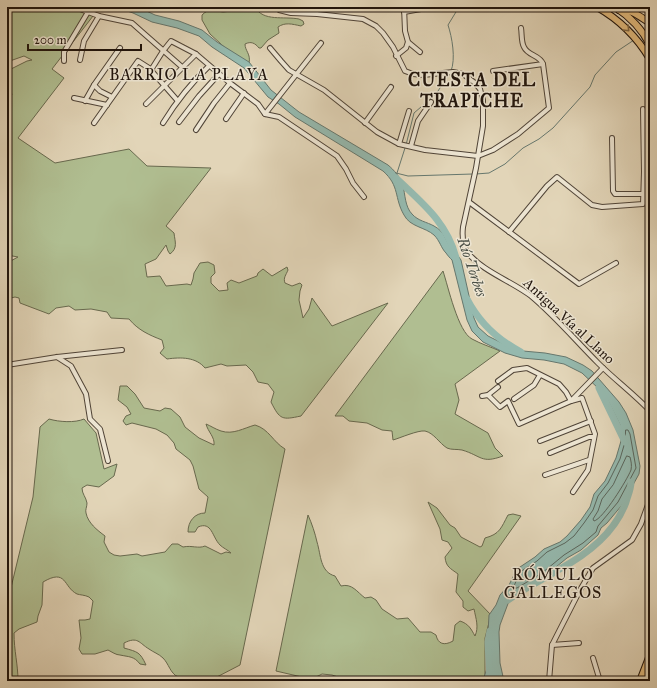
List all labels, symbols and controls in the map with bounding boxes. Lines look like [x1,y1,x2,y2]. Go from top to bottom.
one-way arrow [623,24,630,32]
scale bar [28,26,141,52]
text: 200 m [34,33,67,47]
district label: BARRIO LA PLAYA [109,65,269,84]
district label: CUESTA DEL TRAPICHE [408,69,536,112]
water label: Río Torbes [453,234,491,300]
street label: Antigua Vía al Llano [519,274,618,368]
district label: RÓMULO GALLEGOS [504,563,602,602]

